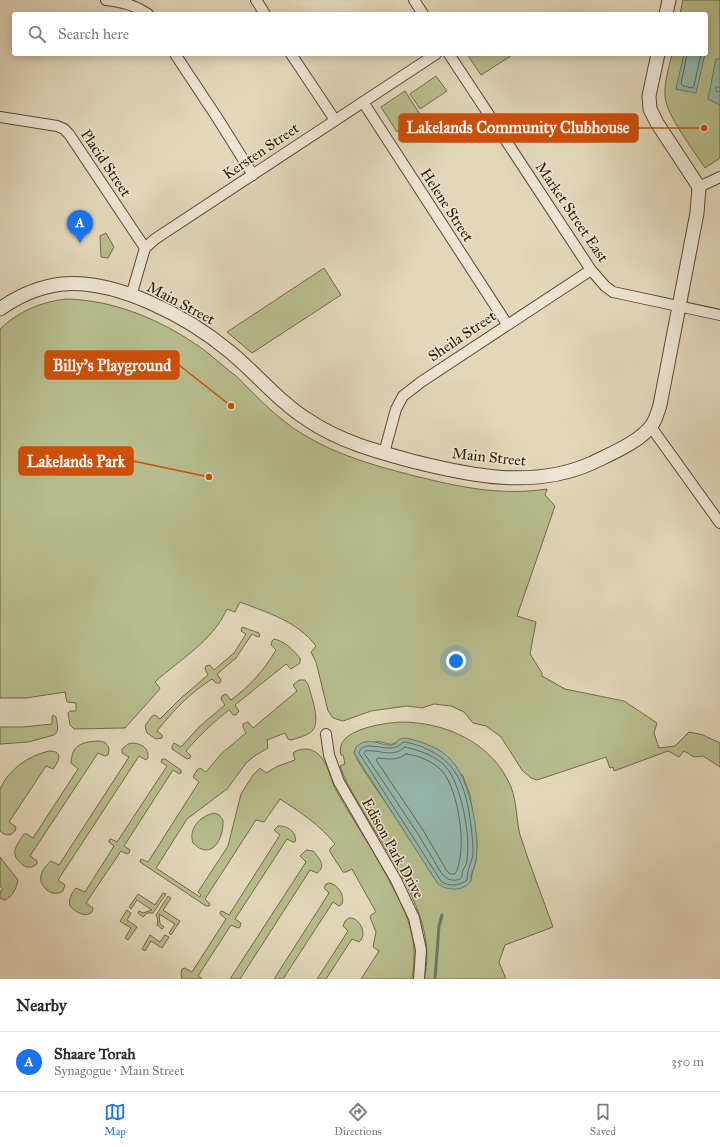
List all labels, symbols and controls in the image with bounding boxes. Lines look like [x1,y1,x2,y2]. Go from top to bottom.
search box [12,12,708,56]
icon: search [26,23,48,45]
text: Search here [58,25,129,43]
callout: Lakelands Community Clubhouse [399,114,638,142]
text: Lakelands Community Clubhouse [407,118,630,138]
street label: Kersten Street [219,119,303,183]
street label: Placid Street [77,126,135,201]
street label: Market Street East [532,158,613,266]
street label: Helene Street [417,165,478,246]
pin: A [67,210,93,243]
street label: Main Street [144,278,219,329]
street label: Sheila Street [425,306,500,365]
callout: Billy's Playground [45,351,179,379]
text: Billy's Playground [53,356,172,376]
street label: Main Street [451,444,528,470]
callout: Lakelands Park [19,447,133,475]
text: Lakelands Park [27,452,126,471]
your location [446,651,466,671]
street label: Edison Park Drive [358,795,428,901]
text: Nearby [16,995,67,1016]
text: Shaare Torah [54,1045,136,1063]
text: A [25,1054,33,1070]
text: 350 m [671,1054,704,1070]
text: Synagogue · Main Street [54,1063,184,1079]
tab: Map [104,1101,126,1138]
tab: Directions [334,1101,382,1138]
tab: Saved [590,1101,616,1138]

